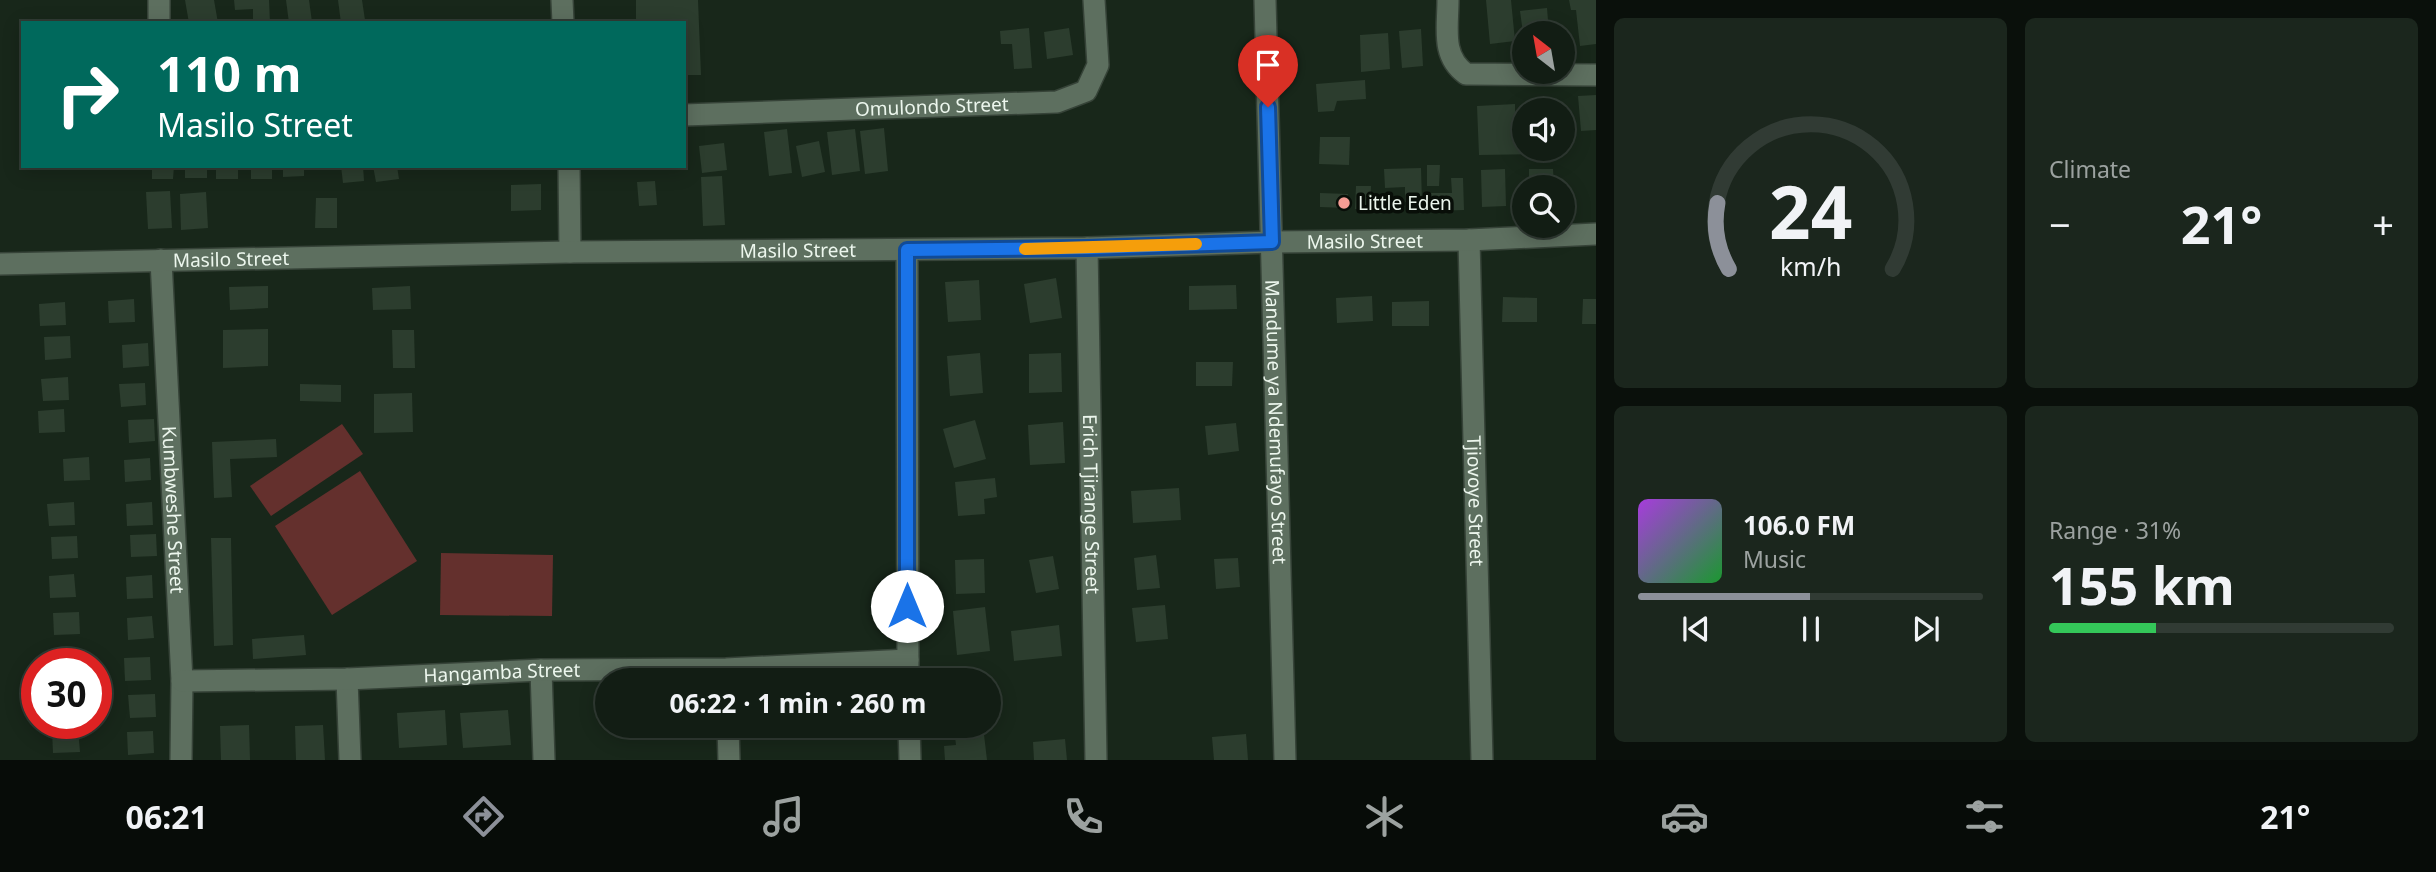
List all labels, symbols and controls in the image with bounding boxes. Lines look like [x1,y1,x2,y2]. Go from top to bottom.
north arrow [1512,21,1575,84]
map controls [1512,21,1575,238]
pin [1238,35,1298,107]
text: 110 m [157,40,302,106]
icon: arrive [1249,46,1287,84]
icon: right [42,49,133,140]
street label: Omulondo Street [855,91,1009,122]
button: sound [1512,98,1575,161]
text: Masilo Street [157,103,353,146]
text: Climate [2049,153,2131,185]
text: 24 [1769,161,1852,260]
button: search [1512,175,1575,238]
text: 21° [2181,188,2262,259]
place label: Little Eden [1358,190,1452,216]
marker: Little Eden [1336,195,1352,211]
text: − [2049,198,2071,250]
text: + [2372,198,2394,250]
street label: Masilo Street [1306,227,1423,255]
street label: Masilo Street [740,237,856,264]
street label: Masilo Street [173,245,290,273]
text: km/h [1780,249,1841,283]
street label: Mandume ya Ndemufayo Street [1259,279,1293,565]
street label: Erich Tjirange Street [1077,414,1106,594]
street label: Kumbweshe Street [156,425,191,594]
street label: Tjiovoye Street [1461,435,1490,567]
text: 106.0 FM [1743,507,1855,543]
text: Range · 31% [2049,514,2181,546]
text: Music [1743,543,1806,575]
text: 155 km [2049,549,2235,620]
position arrow [870,569,944,643]
icon: previous [1677,610,1715,648]
icon: pause [1792,610,1830,648]
icon: next [1907,610,1945,648]
speed limit sign: 30 [21,648,112,739]
street label: Hangamba Street [423,657,580,688]
text: 06:22 · 1 min · 260 m [670,685,926,721]
icon: directions [459,792,508,841]
icon: music [759,792,808,841]
icon: phone [1059,792,1108,841]
icon: climate [1360,792,1409,841]
icon: car [1660,792,1709,841]
icon: filters [1960,792,2009,841]
text: 06:21 [126,795,208,838]
text: 21° [2260,795,2310,838]

